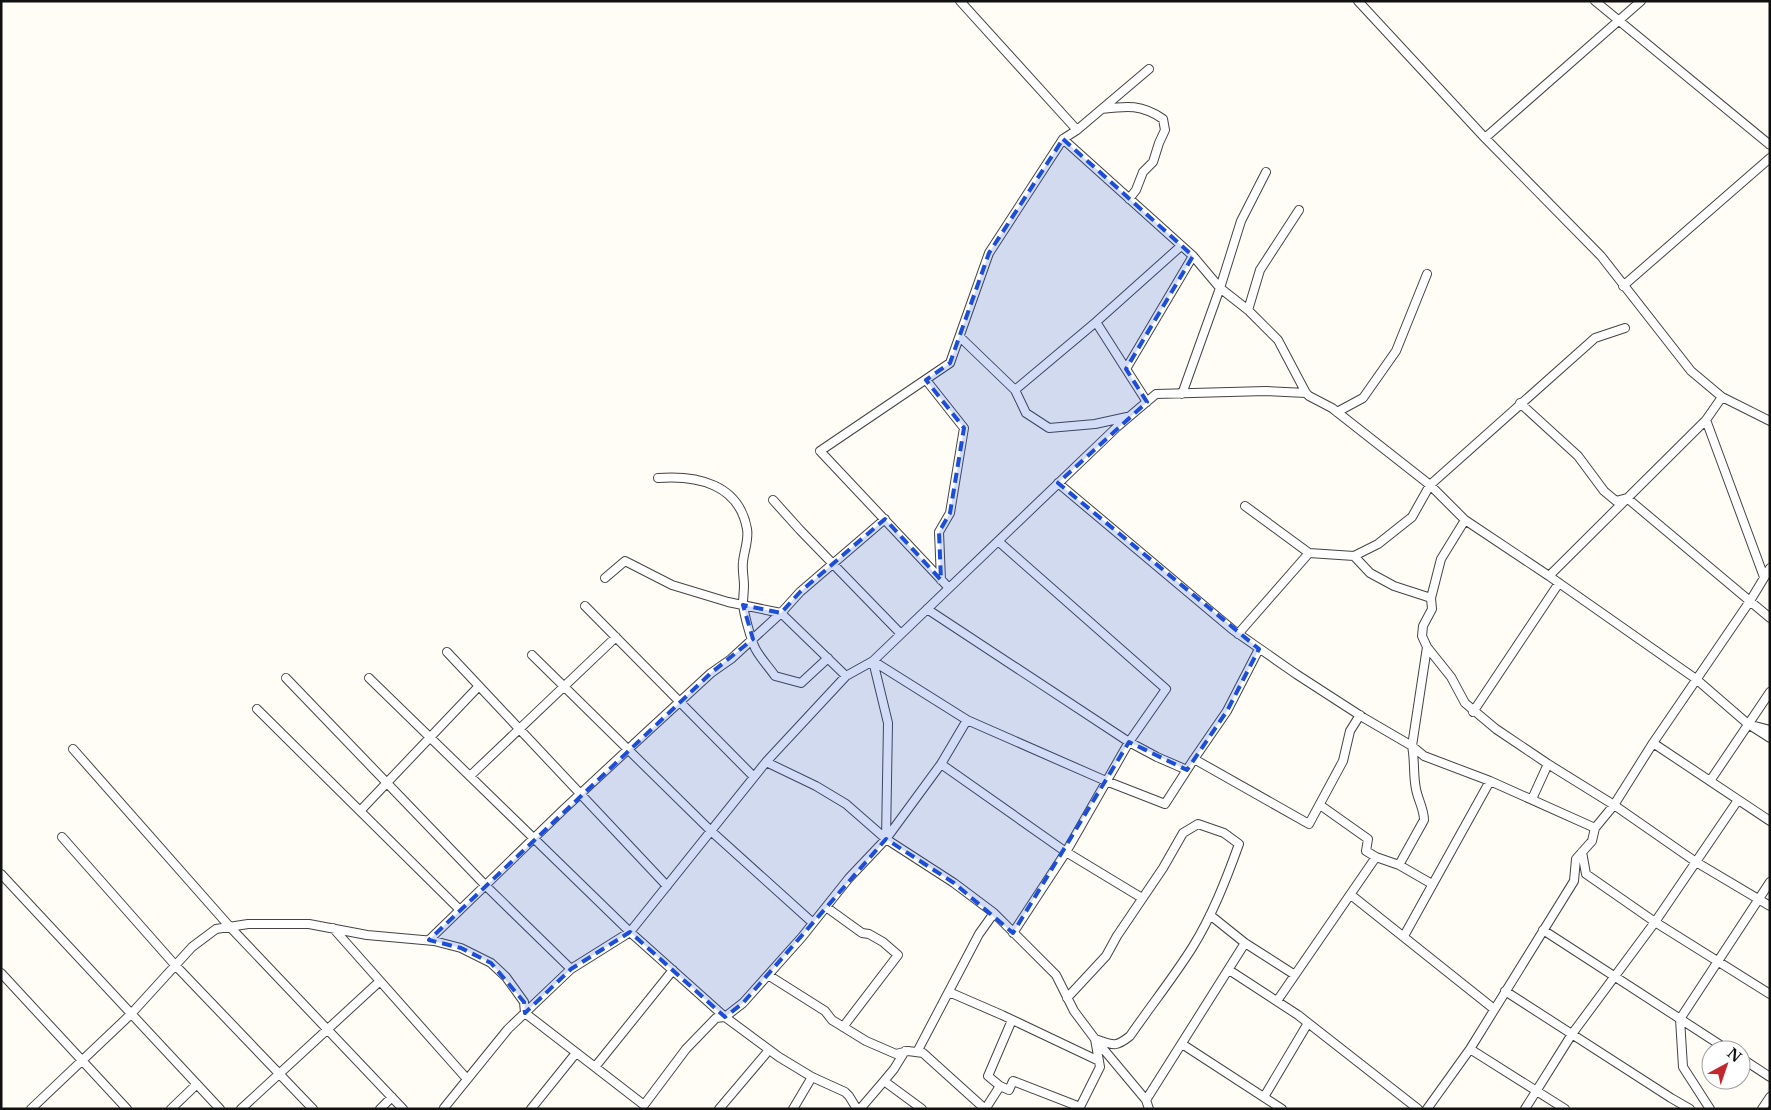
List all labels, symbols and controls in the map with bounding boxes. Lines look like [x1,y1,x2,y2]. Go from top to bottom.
north arrow [1701,1040,1751,1090]
text: N [1724,1044,1745,1066]

